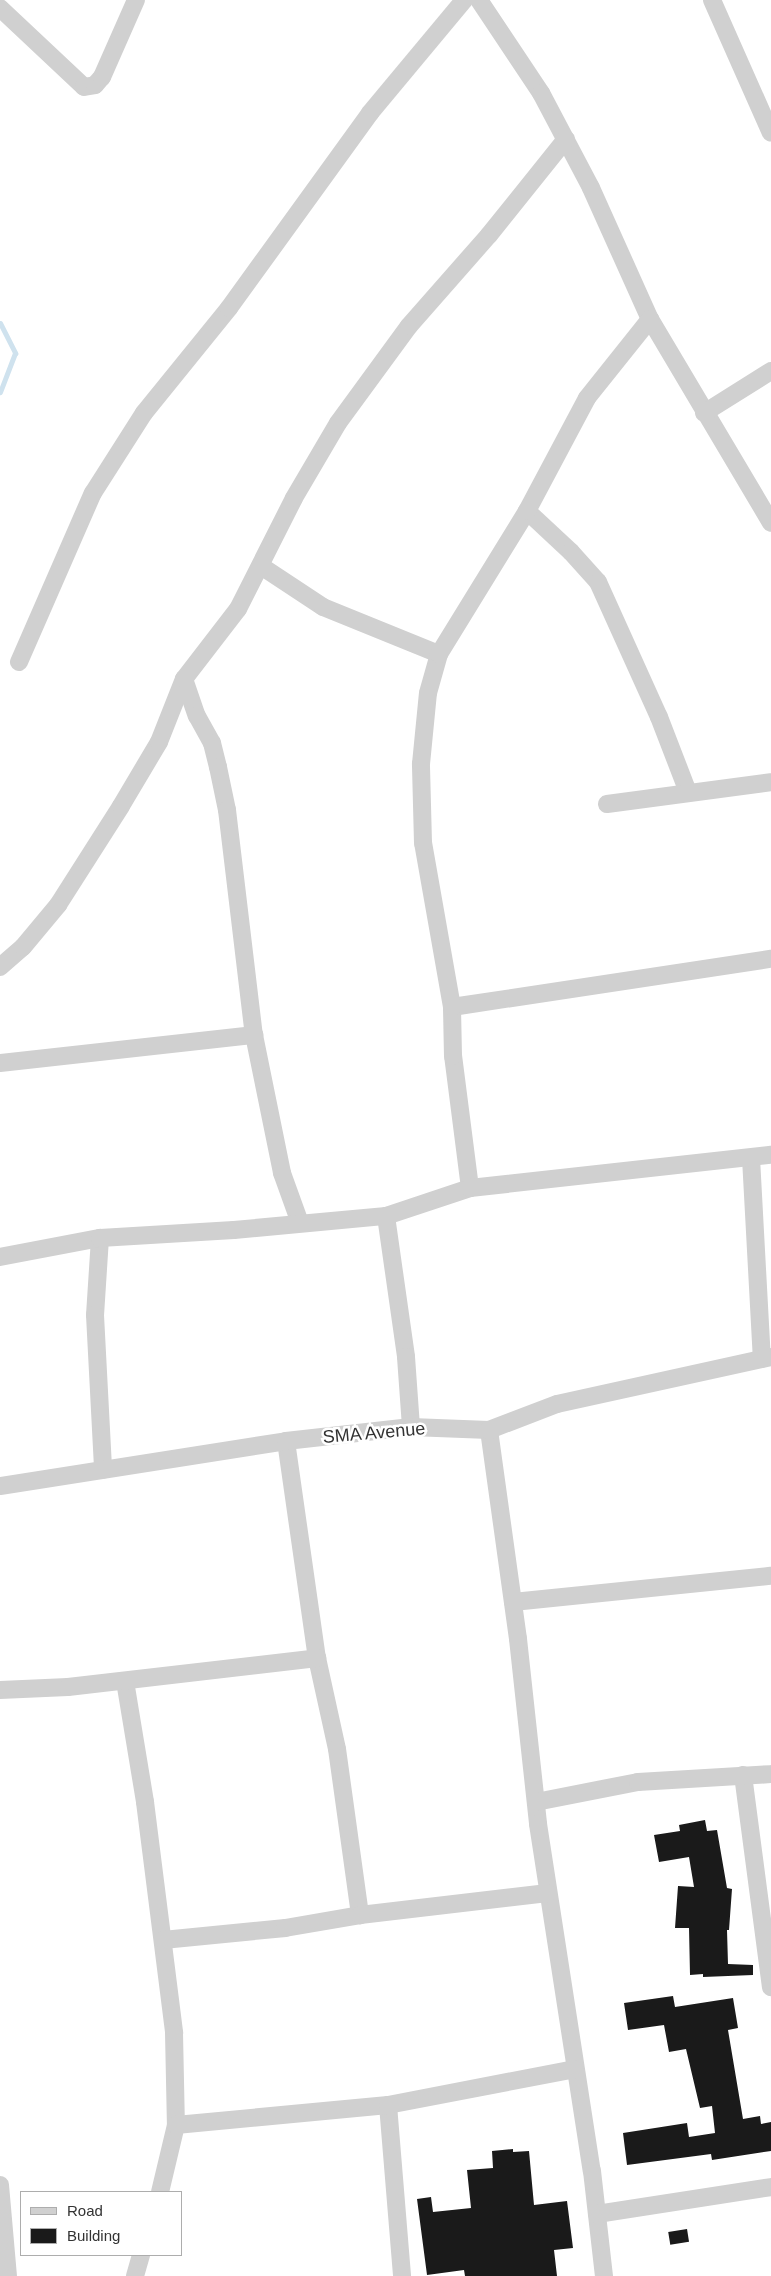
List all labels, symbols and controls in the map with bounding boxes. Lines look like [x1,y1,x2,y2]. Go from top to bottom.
street label: SMA Avenue [321,1418,427,1448]
legend [20,2191,182,2256]
text: Road [67,2202,103,2219]
text: Building [67,2227,120,2244]

